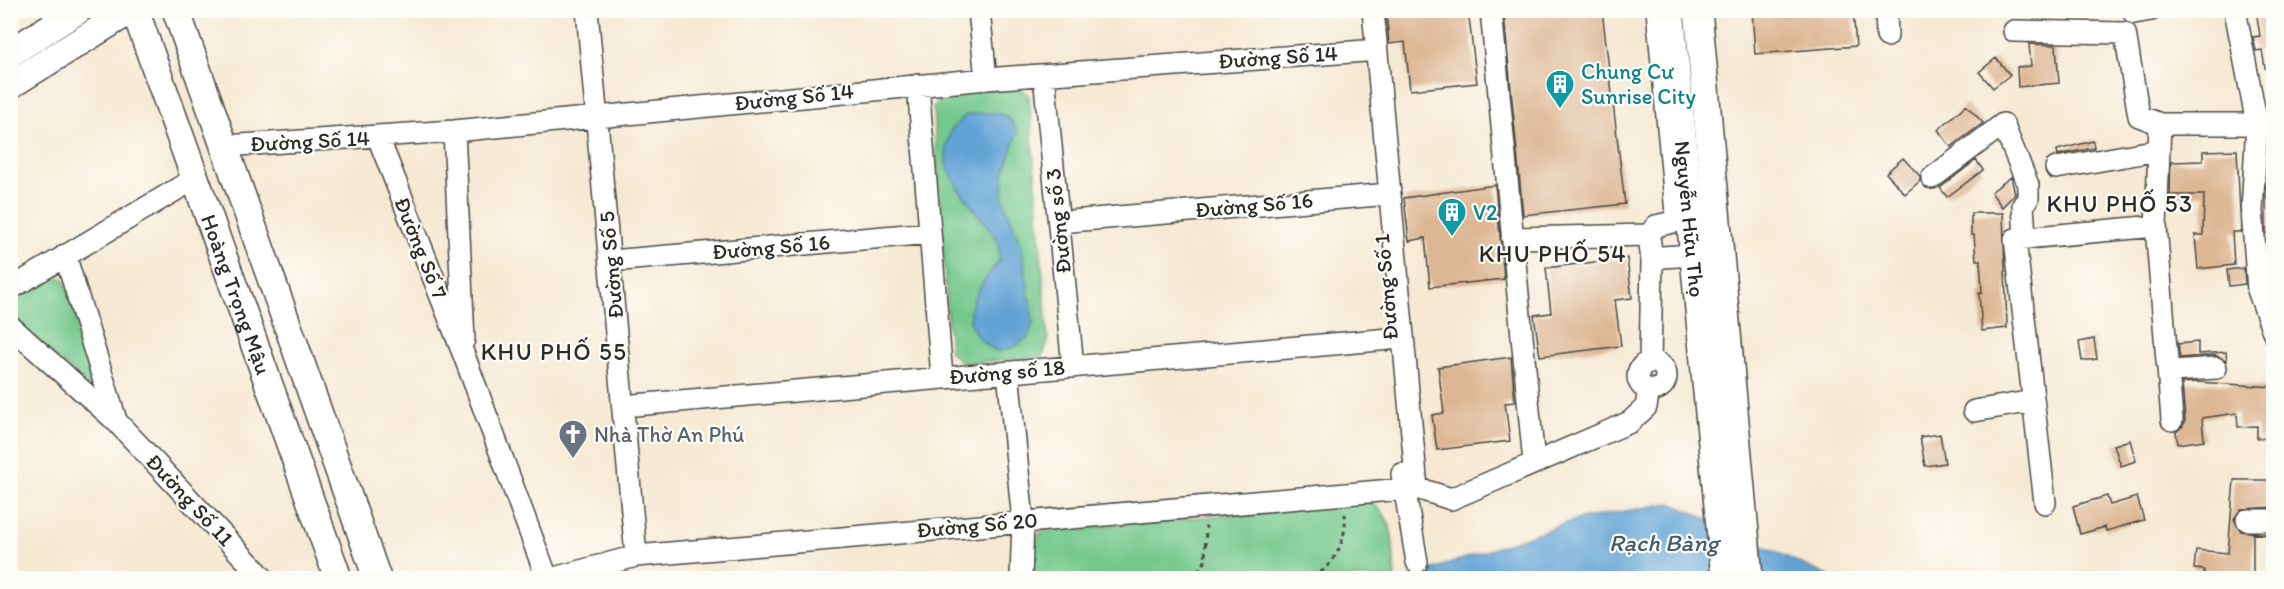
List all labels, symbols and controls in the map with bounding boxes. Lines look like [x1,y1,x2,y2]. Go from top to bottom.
street label: Đường Số 14 [1217,39,1339,75]
place label: Chung Cư Sunrise City [1581,58,1696,110]
building icon: Chung Cư Sunrise City [1544,68,1576,110]
street label: Đường Số 14 [733,77,855,117]
street label: Đường Số 14 [249,124,371,158]
street label: Nguyễn Hữu Thọ [1669,139,1711,299]
street label: Đường số 3 [1039,167,1077,275]
street label: Đường Số 16 [1194,186,1314,224]
district label: KHU PHỐ 53 [2046,189,2194,218]
street label: Đường Số 7 [388,193,454,303]
building icon: V2 [1436,196,1468,238]
place label: V2 [1473,199,1498,226]
street label: Đường Số 5 [593,210,629,320]
street label: Hoàng Trọng Mậu [196,211,278,378]
street label: Đường Số 16 [711,228,831,266]
street label: Đường Số 1 [1368,233,1404,341]
district label: KHU PHỐ 54 [1479,239,1627,268]
district label: KHU PHỐ 55 [481,337,627,366]
street label: Đường số 18 [948,353,1066,391]
church icon: Nhà Thờ An Phú [557,418,589,460]
place label: Nhà Thờ An Phú [594,421,744,448]
street label: Đường Số 11 [140,448,240,552]
street label: Đường Số 20 [915,506,1039,544]
water label: Rạch Bàng [1609,528,1722,557]

